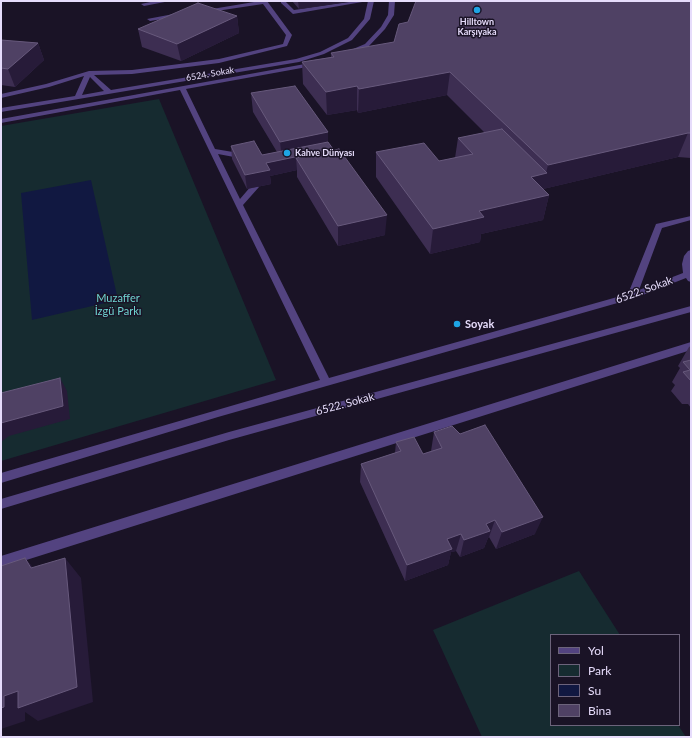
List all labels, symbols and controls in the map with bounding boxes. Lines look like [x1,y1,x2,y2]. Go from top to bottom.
marker: Hilltown Karşıyaka [472,5,482,15]
place label: Hilltown Karşıyaka [458,17,496,38]
street label: 6524. Sokak [185,64,235,84]
marker: Kahve Dünyası [282,148,292,158]
place label: Kahve Dünyası [295,148,355,158]
street label: 6522. Sokak [614,274,674,306]
park label: Muzaffer İzgü Parkı [95,291,141,317]
place label: Soyak [465,317,494,331]
marker: Soyak [452,319,462,329]
street label: 6522. Sokak [314,390,376,418]
legend [550,634,680,726]
text: Yol [588,643,604,658]
text: Park [588,663,611,678]
text: Su [588,683,601,698]
text: Bina [588,703,611,718]

